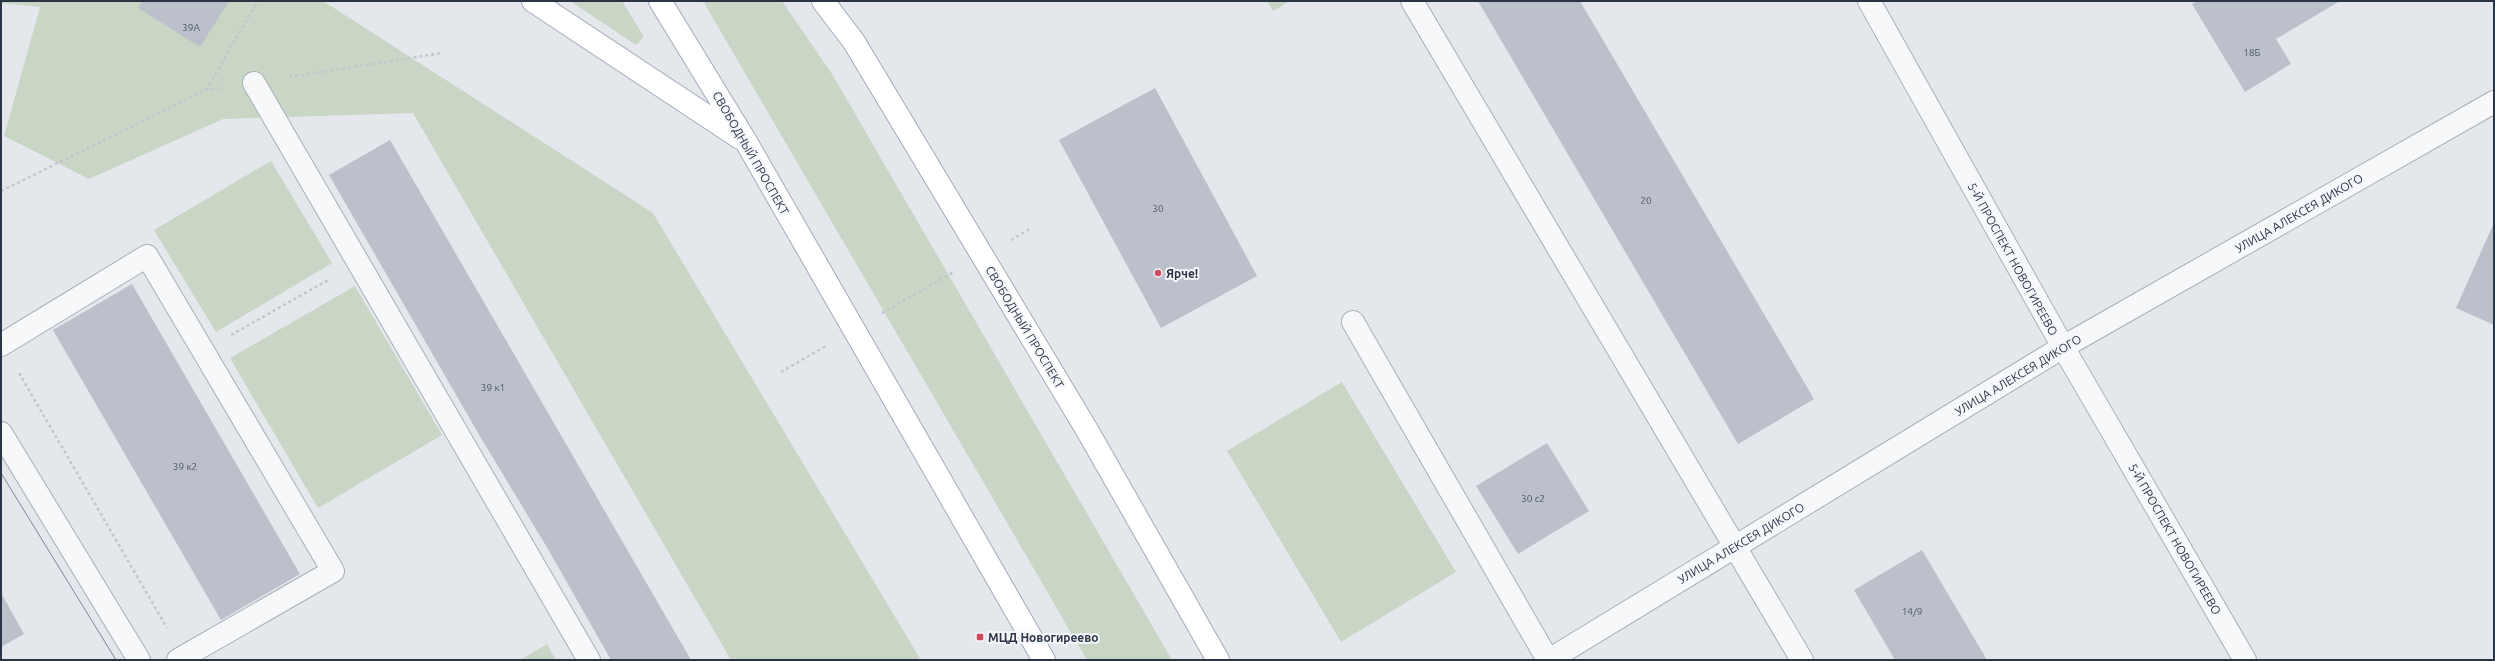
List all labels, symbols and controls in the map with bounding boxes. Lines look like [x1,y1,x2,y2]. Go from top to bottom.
house number: 39А [182,22,200,33]
house number: 18Б [2243,47,2261,58]
street label: СВОБОДНЫЙ ПРОСПЕКТ [710,89,792,217]
street label: УЛИЦА АЛЕКСЕЯ ДИКОГО [2233,171,2365,255]
street label: 5-Й ПРОСПЕКТ НОВОГИРЕЕВО [1966,180,2060,338]
house number: 20 [1640,195,1652,206]
house number: 30 [1152,203,1164,214]
street label: СВОБОДНЫЙ ПРОСПЕКТ [983,264,1067,391]
place label: Ярче! [1166,267,1198,280]
marker: Ярче! [1153,268,1163,278]
street label: УЛИЦА АЛЕКСЕЯ ДИКОГО [1952,332,2084,418]
house number: 39 к1 [481,382,505,393]
house number: 39 к2 [173,461,197,472]
street label: 5-Й ПРОСПЕКТ НОВОГИРЕЕВО [2126,461,2224,617]
house number: 30 с2 [1521,493,1545,504]
street label: УЛИЦА АЛЕКСЕЯ ДИКОГО [1675,500,1807,586]
house number: 14/9 [1902,606,1922,617]
place label: МЦД Новогиреево [988,631,1099,644]
marker: МЦД Новогиреево [975,632,985,642]

